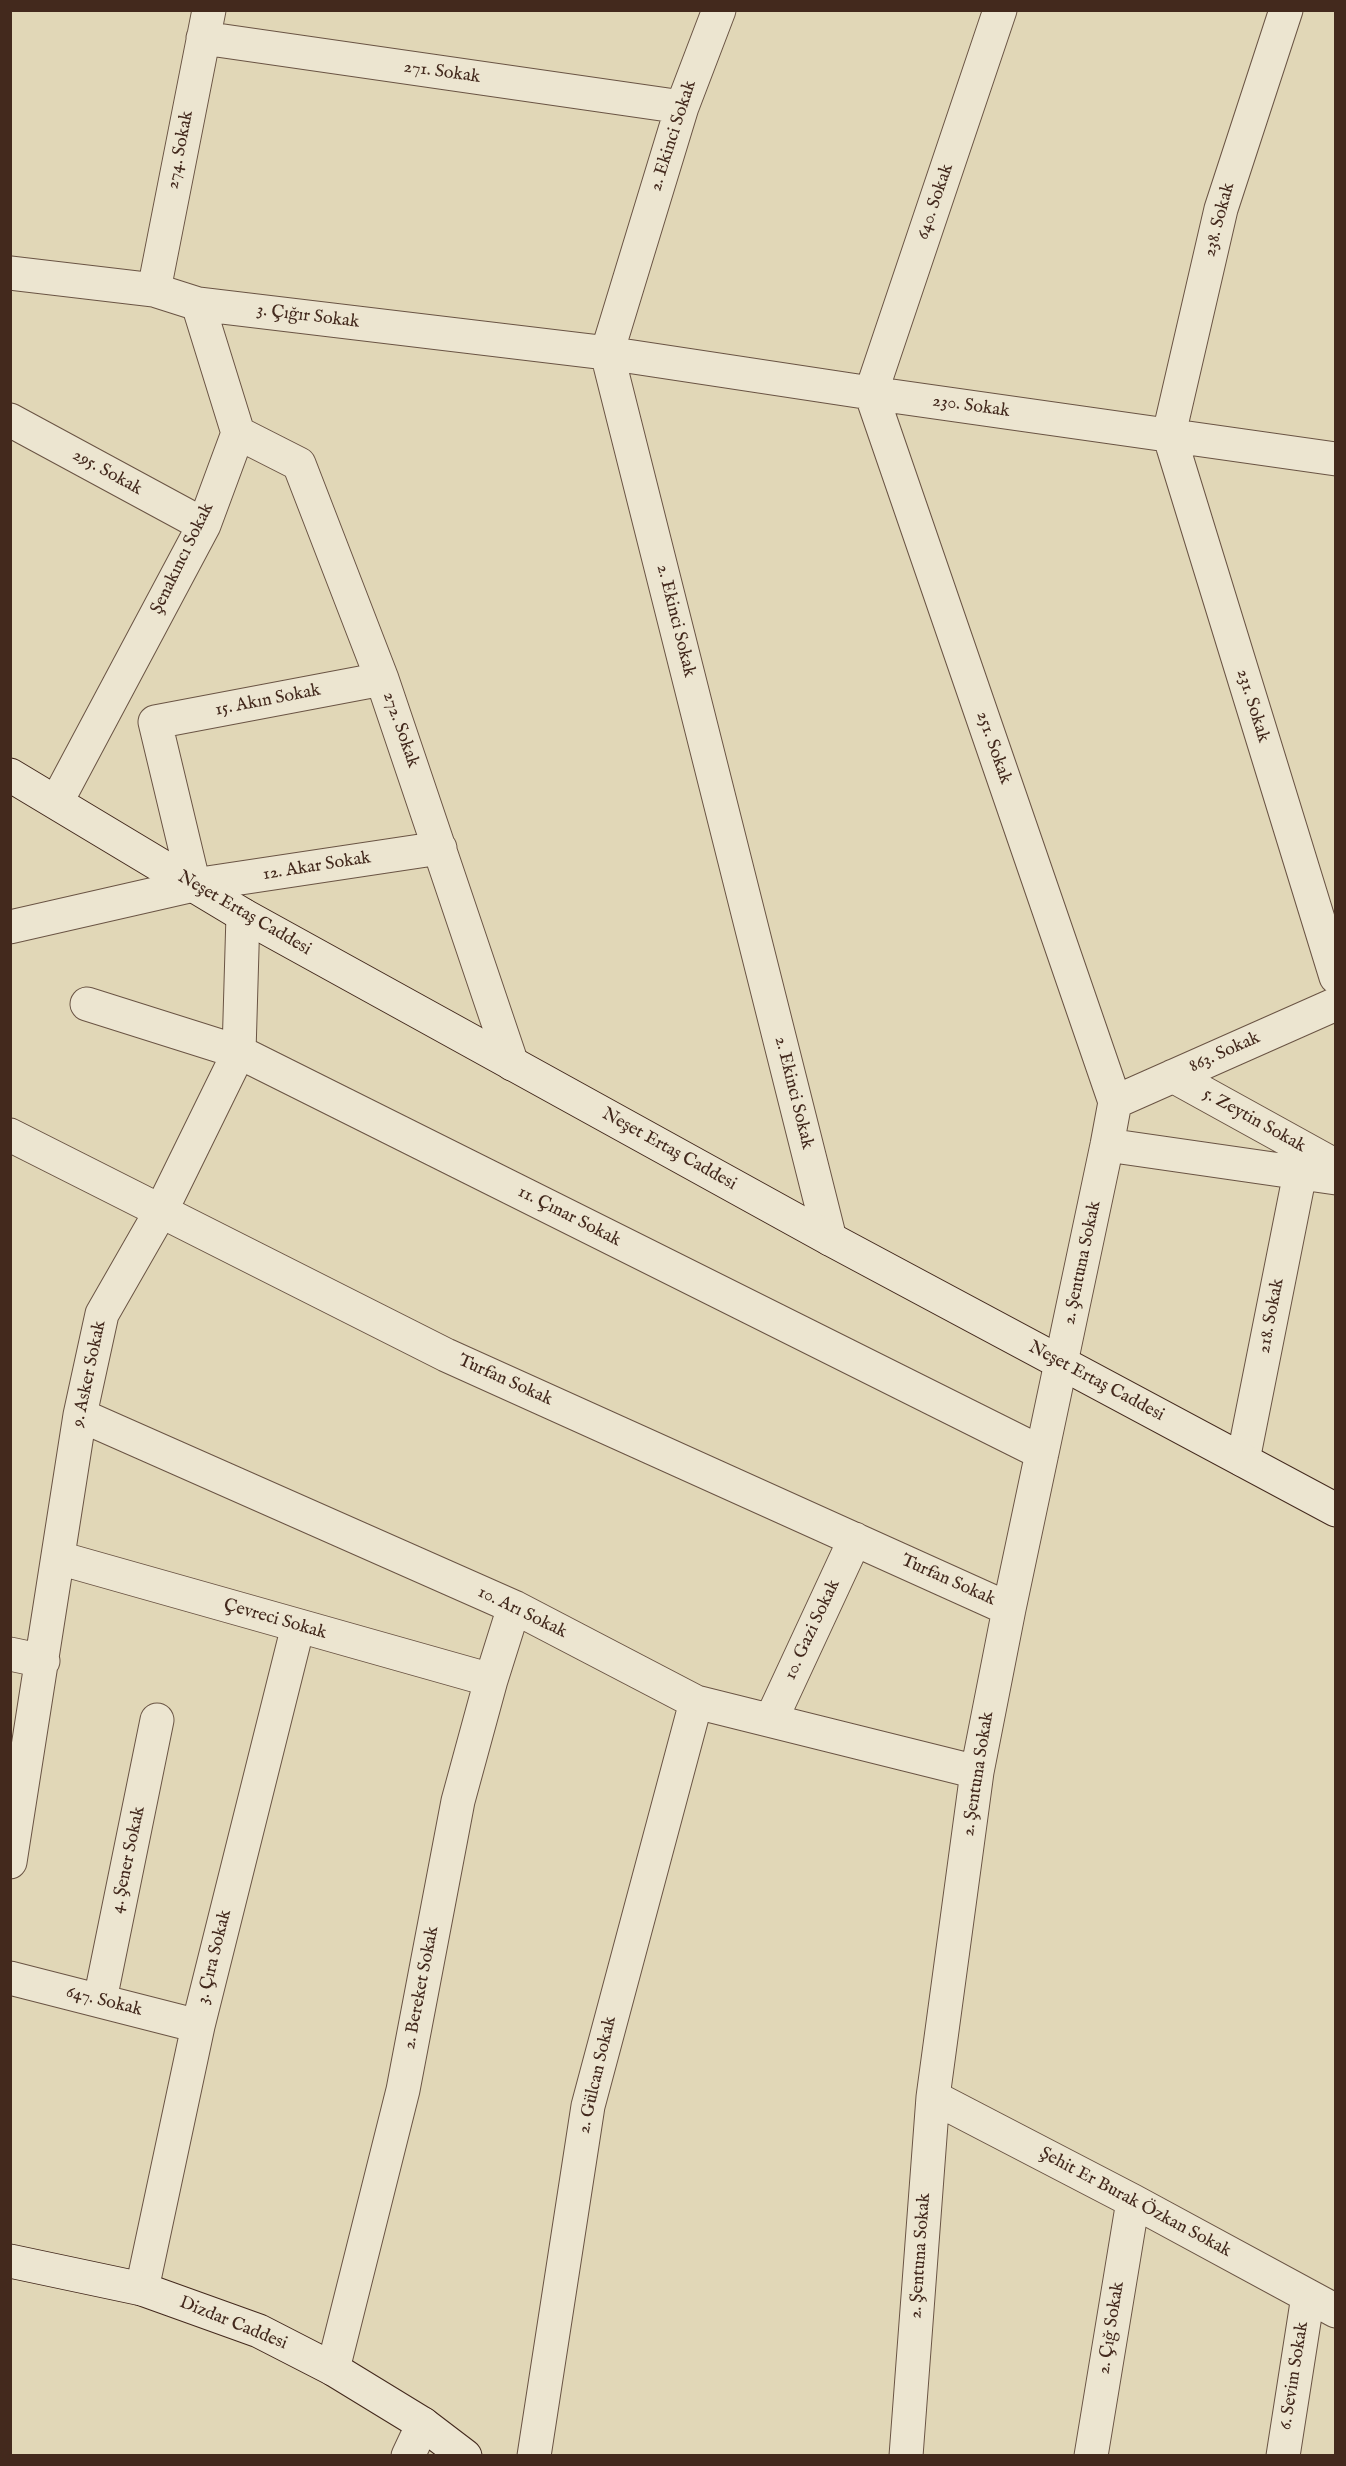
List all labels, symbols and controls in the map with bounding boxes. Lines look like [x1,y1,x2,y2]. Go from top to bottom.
street label: 271. Sokak [402,57,482,89]
street label: 2. Ekinci Sokak [646,78,702,194]
street label: 274. Sokak [163,109,199,191]
street label: 640. Sokak [913,161,959,243]
street label: 238. Sokak [1200,181,1240,259]
street label: 3. Çığır Sokak [255,300,361,334]
street label: 230. Sokak [931,391,1011,423]
street label: 295. Sokak [68,445,146,501]
street label: Şenakıncı Sokak [147,500,219,618]
street label: 2. Ekinci Sokak [651,563,699,679]
street label: 231. Sokak [1231,667,1273,745]
street label: 15. Akın Sokak [213,680,323,722]
street label: 272. Sokak [377,689,423,771]
street label: 251. Sokak [971,709,1015,787]
street label: 12. Akar Sokak [262,848,372,886]
street label: Neşet Ertaş Caddesi [173,867,315,961]
street label: 863. Sokak [1186,1028,1264,1078]
street label: 2. Ekinci Sokak [769,1035,817,1151]
street label: 5. Zeytin Sokak [1199,1084,1309,1158]
street label: Neşet Ertaş Caddesi [598,1104,740,1196]
street label: 11. Çınar Sokak [514,1182,624,1252]
street label: 2. Şentuna Sokak [1059,1199,1107,1327]
street label: 218. Sokak [1254,1277,1290,1355]
street label: 9. Asker Sokak [68,1319,112,1429]
street label: Neşet Ertaş Caddesi [1024,1337,1168,1427]
street label: Turfan Sokak [454,1351,556,1411]
street label: Turfan Sokak [897,1551,999,1611]
street label: 10. Gazi Sokak [780,1576,846,1684]
street label: 10. Arı Sokak [474,1582,570,1644]
street label: Çevreci Sokak [221,1595,329,1645]
street label: 2. Şentuna Sokak [958,1710,1000,1838]
street label: 4. Şener Sokak [107,1805,151,1915]
street label: 3. Çıra Sokak [193,1908,237,2006]
street label: 2. Bereket Sokak [399,1925,445,2051]
street label: 647. Sokak [64,1982,144,2022]
street label: 2. Gülcan Sokak [574,2014,622,2136]
street label: Şehit Er Burak Özkan Sokak [1035,2143,1235,2263]
street label: 2. Şentuna Sokak [906,2192,936,2320]
street label: 2. Çığ Sokak [1094,2280,1130,2376]
street label: Dizdar Caddesi [176,2292,290,2356]
street label: 6. Sevim Sokak [1276,2320,1314,2432]

